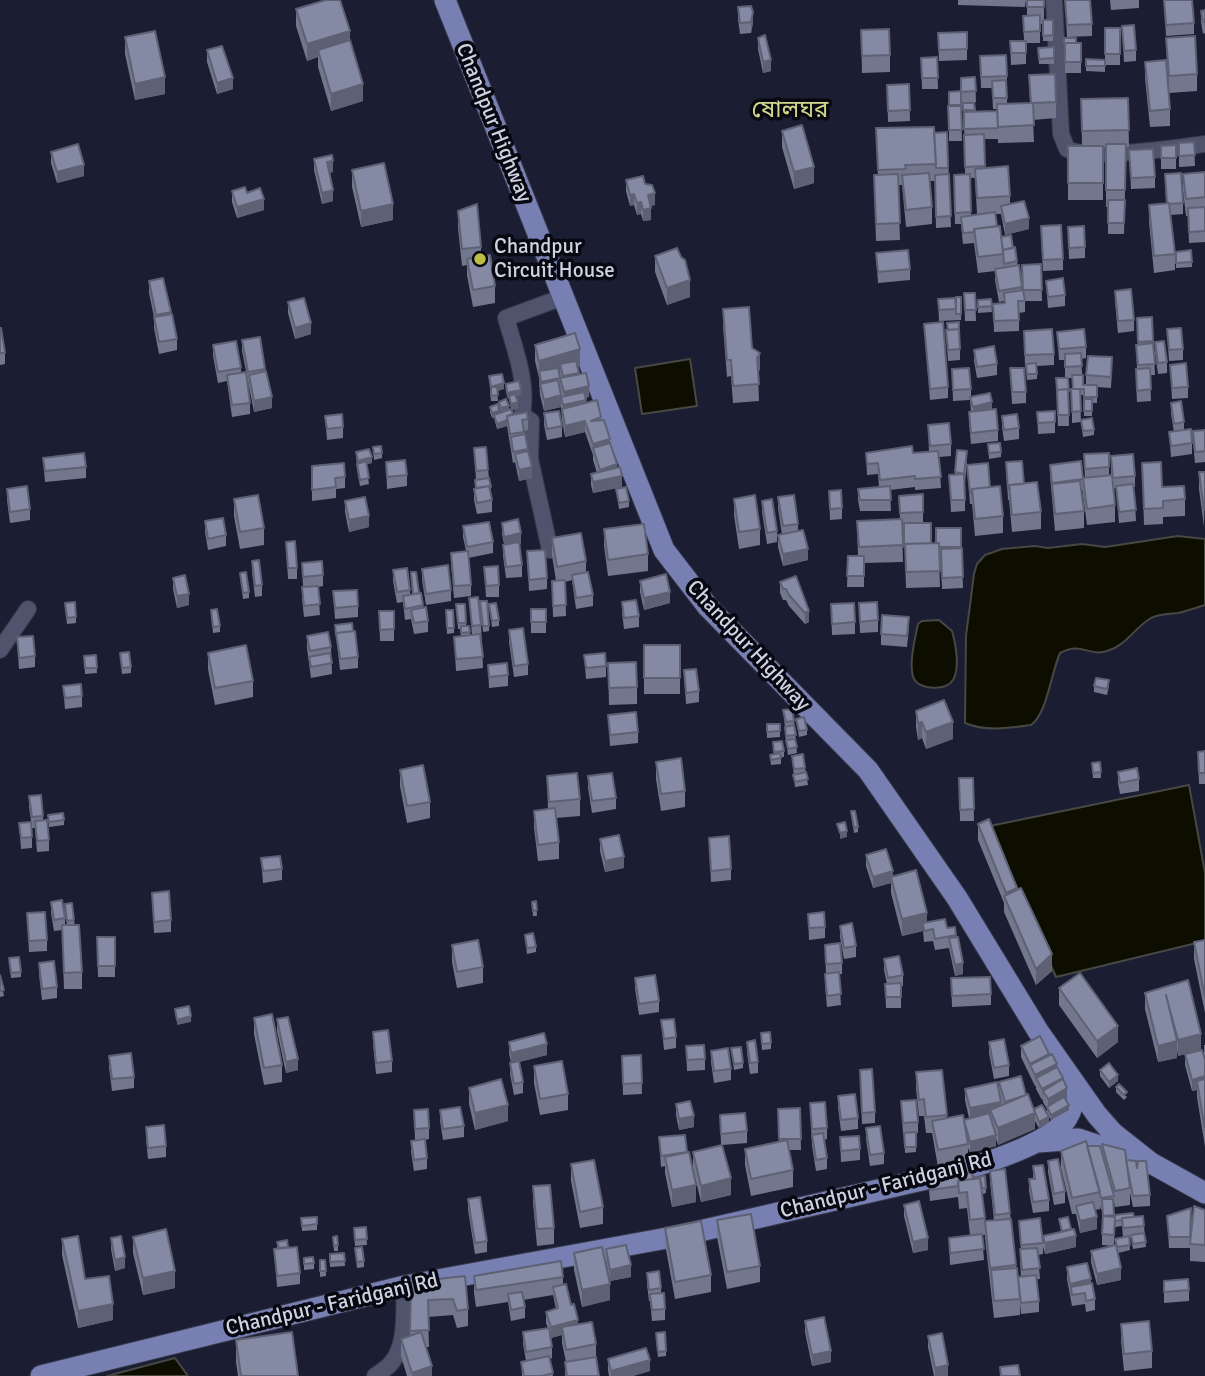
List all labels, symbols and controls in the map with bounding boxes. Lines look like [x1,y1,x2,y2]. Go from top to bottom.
street label: Chandpur Highway [450,40,536,206]
district label: ষোলঘর [752,97,828,125]
place label: Chandpur Circuit House [494,234,615,284]
marker: Chandpur Circuit House [472,251,488,267]
street label: Chandpur Highway [681,575,815,717]
street label: Chandpur - Faridganj Rd [778,1148,994,1224]
street label: Chandpur - Faridganj Rd [223,1268,441,1342]

